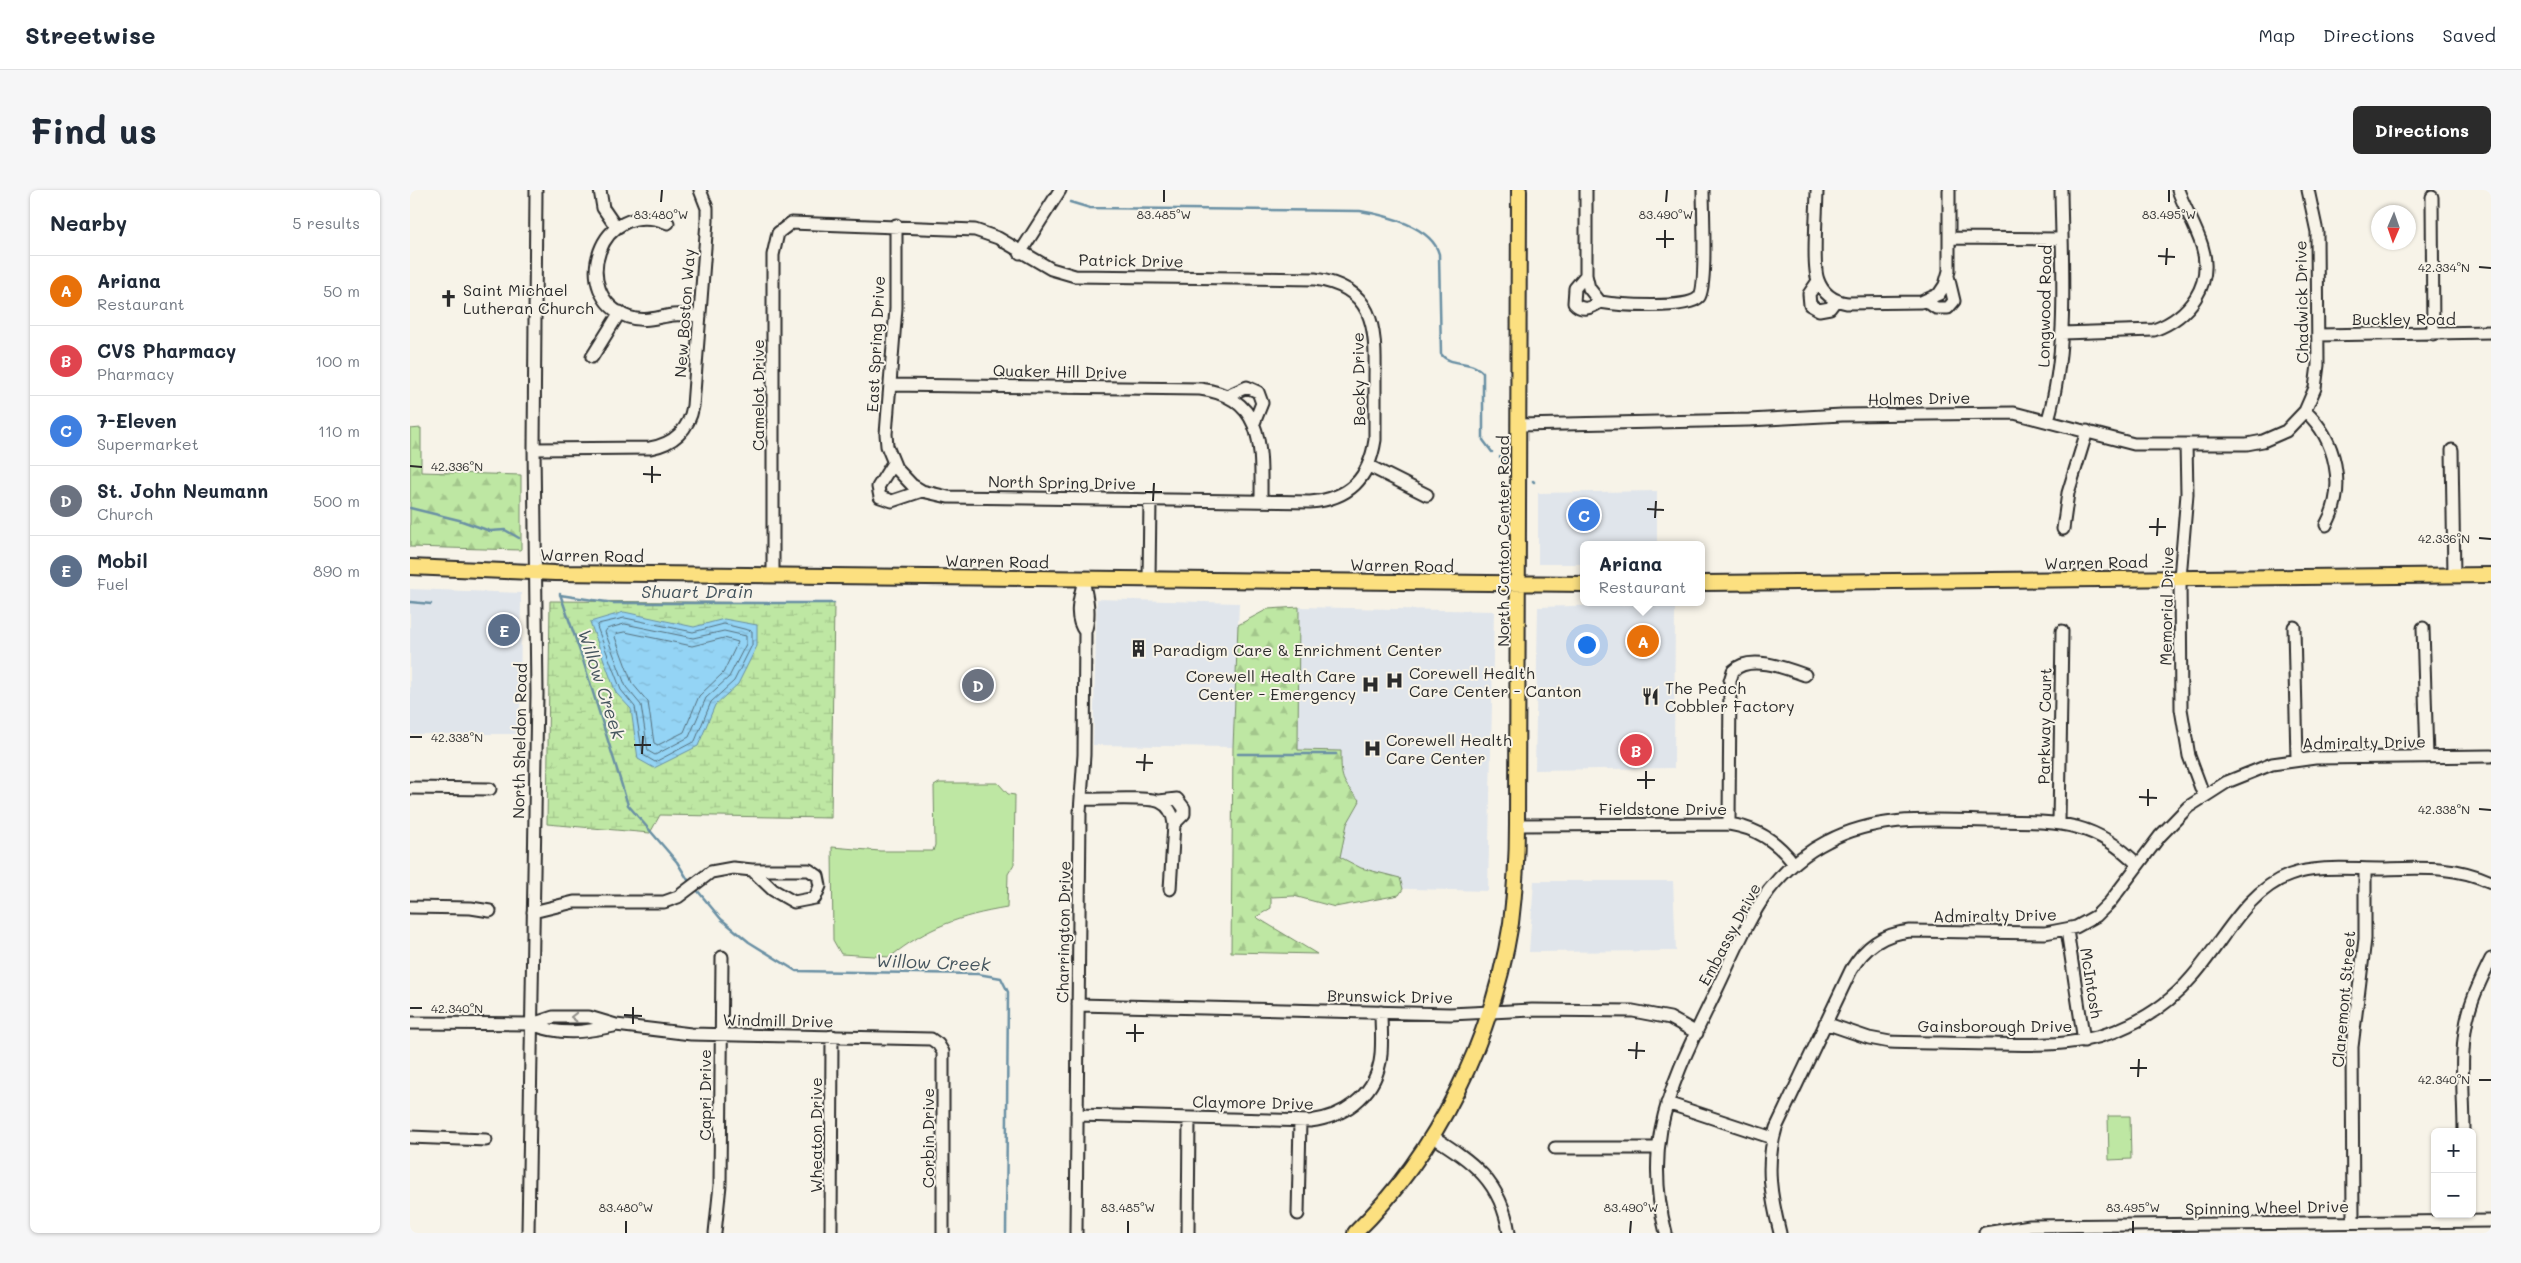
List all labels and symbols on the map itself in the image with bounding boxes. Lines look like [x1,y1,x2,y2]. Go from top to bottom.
north arrow [2371,205,2416,250]
text: 83.480°W [634,206,688,222]
text: 83.485°W [1137,206,1191,222]
text: 83.490°W [1639,206,1693,222]
text: 83.495°W [2142,206,2196,222]
street label: Chadwick Drive [2289,240,2313,364]
street label: Longwood Road [2032,245,2056,367]
street label: New Boston Way [669,248,699,378]
street label: Patrick Drive [1078,249,1184,271]
text: 42.334°N [2418,259,2470,275]
street label: East Spring Drive [861,275,889,413]
place label: Saint Michael Lutheran Church [463,279,594,318]
church icon: Saint Michael Lutheran Church [439,288,459,308]
street label: Buckley Road [2352,308,2456,329]
street label: Becky Drive [1347,332,1369,426]
street label: Camelot Drive [747,339,768,451]
street label: Quaker Hill Drive [993,359,1127,383]
street label: Holmes Drive [1867,387,1971,409]
street label: North Canton Center Road [1492,435,1513,647]
text: 42.336°N [431,458,483,474]
street label: North Spring Drive [988,470,1136,494]
pin: C [1568,496,1600,534]
text: 42.336°N [2418,530,2470,546]
street label: Warren Road [540,544,644,566]
street label: Memorial Drive [2154,546,2178,666]
street label: Warren Road [945,550,1049,572]
street label: Warren Road [2044,551,2148,573]
street label: Warren Road [1350,554,1454,576]
water label: Shuart Drain [641,579,753,603]
pin: E [488,611,520,649]
pin: A [1627,622,1659,660]
water label: Willow Creek [573,626,631,743]
your location [1574,632,1600,658]
building icon: Paradigm Care & Enrichment Center [1129,639,1149,659]
place label: Paradigm Care & Enrichment Center [1153,639,1442,660]
place label: Corewell Health Care Center - Canton [1409,662,1581,701]
street label: North Sheldon Road [507,663,531,819]
place label: Corewell Health Care Center - Emergency [1186,665,1356,704]
pin: D [962,666,994,704]
street label: Parkway Court [2032,667,2056,785]
hospital icon: Corewell Health Care Center - Canton [1385,671,1405,691]
hospital icon: Corewell Health Care Center - Emergency [1360,674,1380,694]
place label: The Peach Cobbler Factory [1665,677,1795,716]
restaurant icon: The Peach Cobbler Factory [1641,686,1661,706]
text: 42.338°N [431,729,483,745]
place label: Corewell Health Care Center [1386,729,1512,768]
street label: Admiralty Drive [2302,730,2426,754]
pin: B [1620,731,1652,769]
hospital icon: Corewell Health Care Center [1362,738,1382,758]
street label: Fieldstone Drive [1599,798,1727,819]
text: 42.338°N [2418,801,2470,817]
street label: Charrington Drive [1051,861,1075,1003]
street label: Embassy Drive [1693,879,1765,989]
street label: Admiralty Drive [1933,903,2057,927]
street label: Claremont Street [2327,930,2359,1068]
street label: McIntosh [2076,946,2108,1020]
water label: Willow Creek [875,948,991,976]
street label: Brunswick Drive [1327,984,1453,1008]
text: 42.340°N [431,1000,483,1016]
street label: Windmill Drive [722,1009,834,1031]
one-way arrow [570,1012,578,1022]
street label: Gainsborough Drive [1917,1015,2073,1036]
street label: Capri Drive [694,1049,715,1141]
text: 42.340°N [2418,1071,2470,1087]
street label: Wheaton Drive [805,1077,826,1193]
street label: Corbin Drive [917,1088,938,1188]
street label: Claymore Drive [1192,1090,1314,1114]
street label: Spinning Wheel Drive [2185,1195,2349,1219]
text: 83.480°W [599,1199,653,1215]
text: 83.485°W [1101,1199,1155,1215]
text: 83.490°W [1604,1199,1658,1215]
text: 83.495°W [2106,1199,2160,1215]

